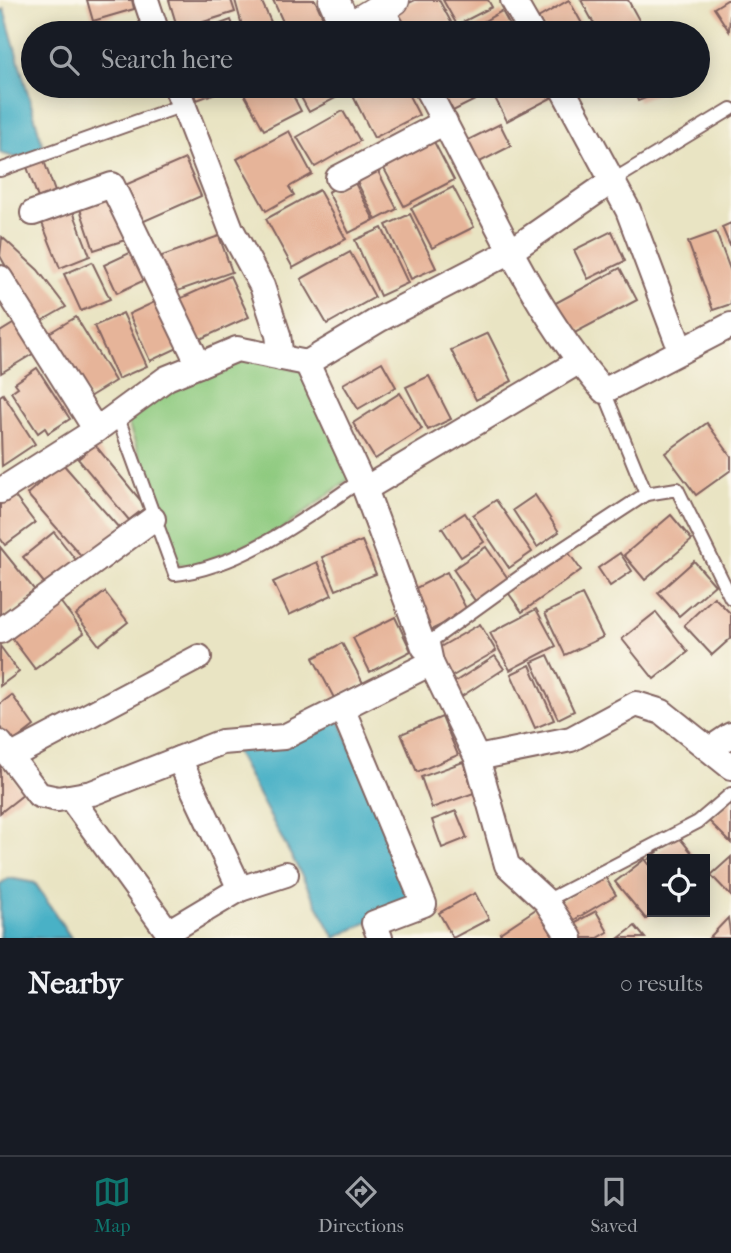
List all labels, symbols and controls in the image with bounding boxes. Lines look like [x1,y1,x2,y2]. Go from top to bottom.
search box [21,21,710,98]
icon: search [45,41,83,79]
text: Search here [101,44,233,75]
map controls [647,854,710,917]
button: locate [647,854,710,917]
text: Nearby [28,966,123,1001]
text: 0 results [620,970,703,997]
tab: Map [93,1173,131,1237]
tab: Directions [318,1173,404,1237]
tab: Saved [590,1173,638,1237]

